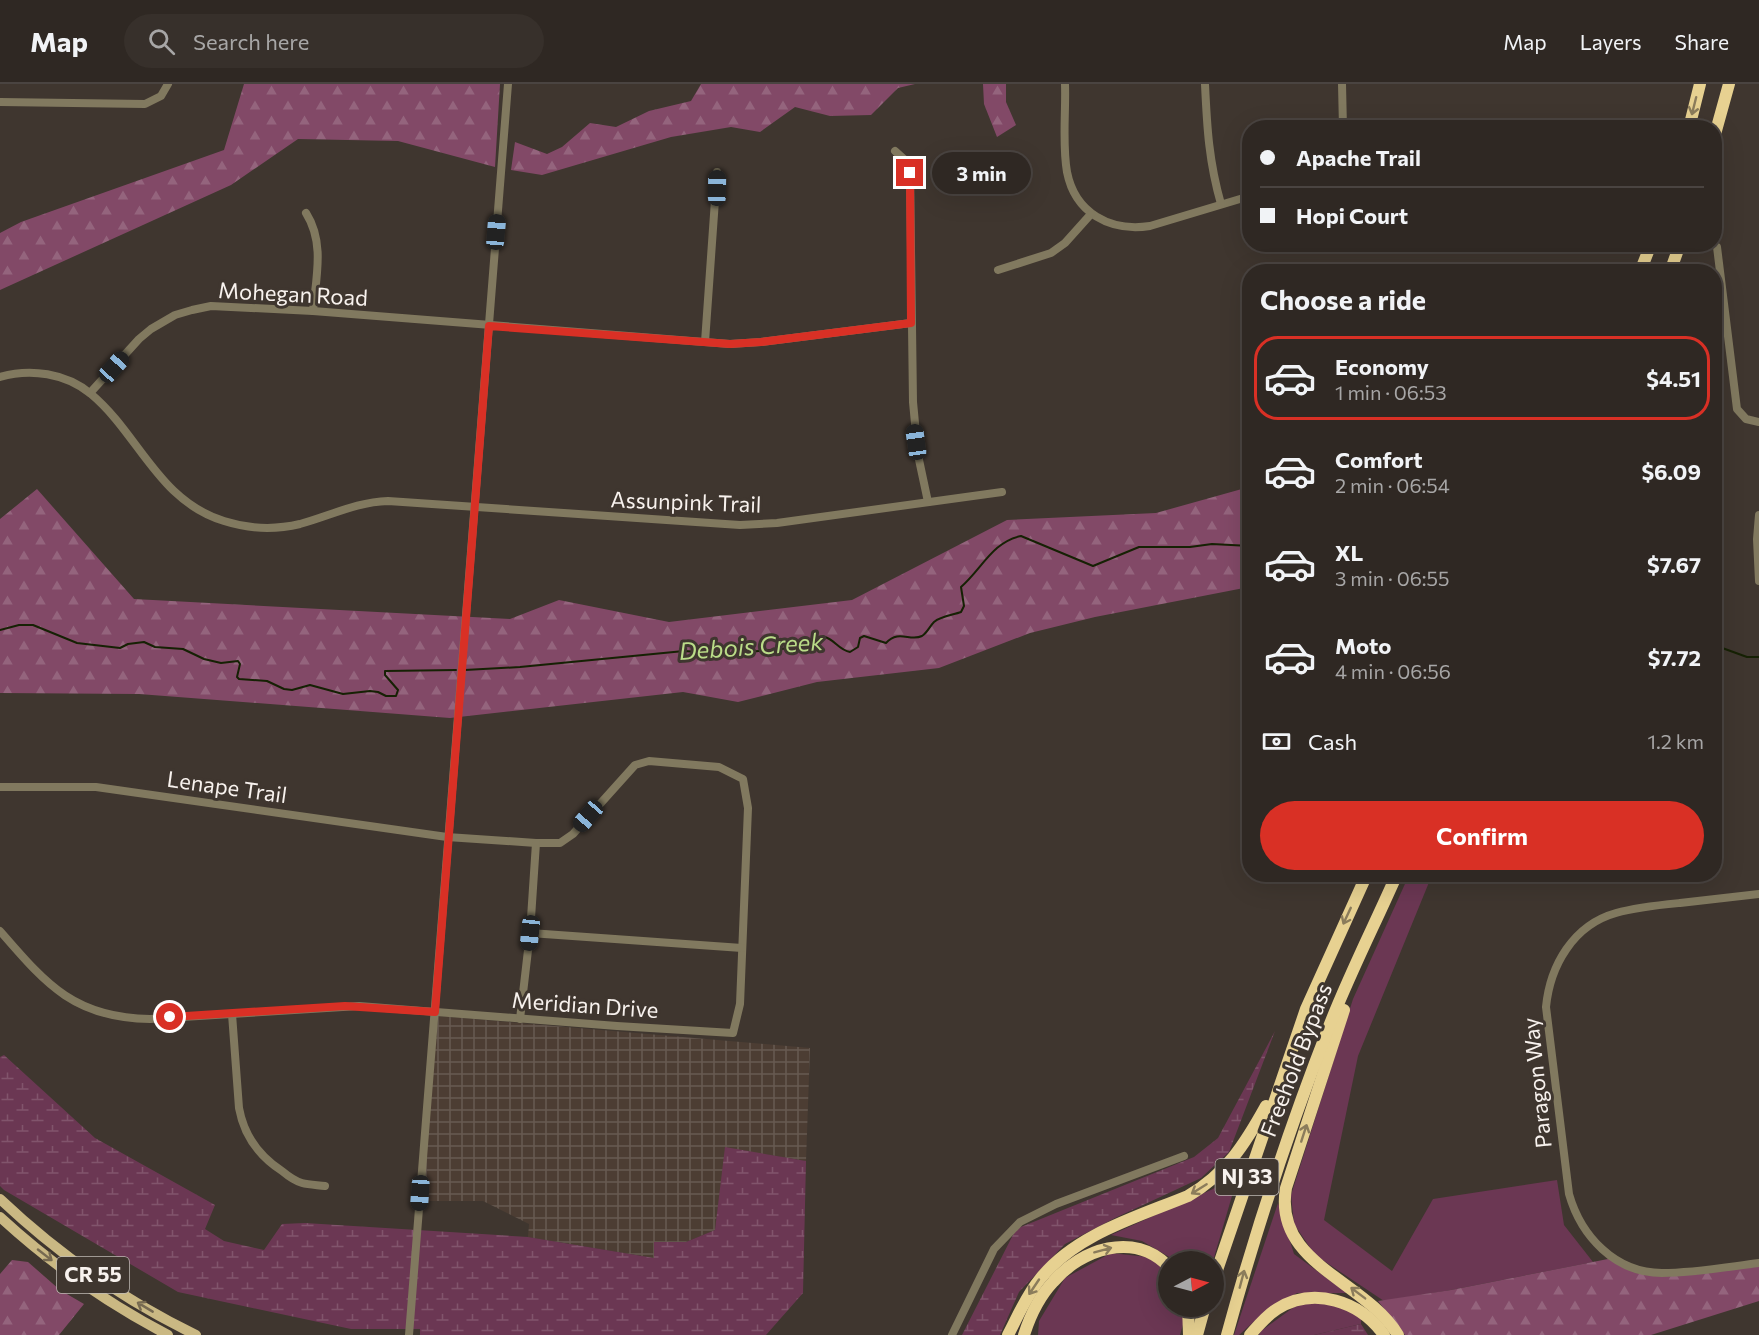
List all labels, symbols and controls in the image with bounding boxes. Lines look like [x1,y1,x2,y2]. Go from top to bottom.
search box [124,14,544,68]
text: Map [30,24,88,58]
icon: search [145,25,178,58]
text: Search here [193,28,309,55]
text: Map [1503,29,1547,54]
text: Layers [1580,29,1642,54]
text: Share [1675,29,1729,54]
one-way arrow [1688,96,1700,115]
text: Apache Trail [1296,144,1421,171]
callout: 3 min [931,152,1030,194]
route end [896,159,923,186]
text: 3 min [956,161,1007,185]
car [708,170,726,206]
text: Hopi Court [1296,202,1408,229]
car [485,213,507,251]
street label: Mohegan Road [218,276,369,311]
text: Choose a ride [1260,283,1426,316]
car [95,348,133,386]
icon: car [1263,351,1317,405]
text: Economy [1335,353,1429,380]
text: $4.51 [1646,365,1701,392]
text: 1 min · 06:53 [1335,380,1447,404]
car [905,423,927,461]
icon: car [1263,444,1317,498]
text: Comfort [1335,446,1423,473]
text: $6.09 [1641,458,1701,485]
text: 2 min · 06:54 [1335,473,1450,497]
street label: Assunpink Trail [610,485,762,518]
icon: car [1263,537,1317,591]
text: XL [1335,539,1363,566]
text: $7.67 [1647,551,1701,578]
text: 3 min · 06:55 [1335,566,1450,590]
water label: Debois Creek [678,626,825,665]
icon: car [1263,630,1317,684]
text: Moto [1335,632,1391,659]
text: $7.72 [1648,644,1701,671]
text: 4 min · 06:56 [1335,659,1451,683]
icon: cash [1260,725,1293,758]
text: Cash [1308,728,1357,755]
text: 1.2 km [1648,729,1704,753]
street label: Lenape Trail [165,765,289,808]
car [569,797,607,835]
button: Confirm [1260,801,1704,870]
one-way arrow [1341,907,1353,925]
car [519,914,541,952]
street label: Freehold Bypass [1254,979,1337,1140]
street label: Meridian Drive [511,986,659,1023]
route start [156,1003,183,1030]
street label: Paragon Way [1516,1017,1557,1150]
one-way arrow [1299,1124,1310,1143]
road number: NJ 33 [1216,1159,1278,1195]
car [410,1174,430,1212]
one-way arrow [1190,1182,1207,1195]
one-way arrow [1093,1244,1112,1255]
one-way arrow [36,1248,52,1261]
north arrow [1158,1251,1224,1317]
map controls [1158,1251,1224,1317]
road number: CR 55 [57,1257,129,1293]
one-way arrow [1237,1269,1249,1288]
one-way arrow [1028,1279,1040,1295]
one-way arrow [1350,1287,1366,1300]
one-way arrow [137,1301,154,1313]

